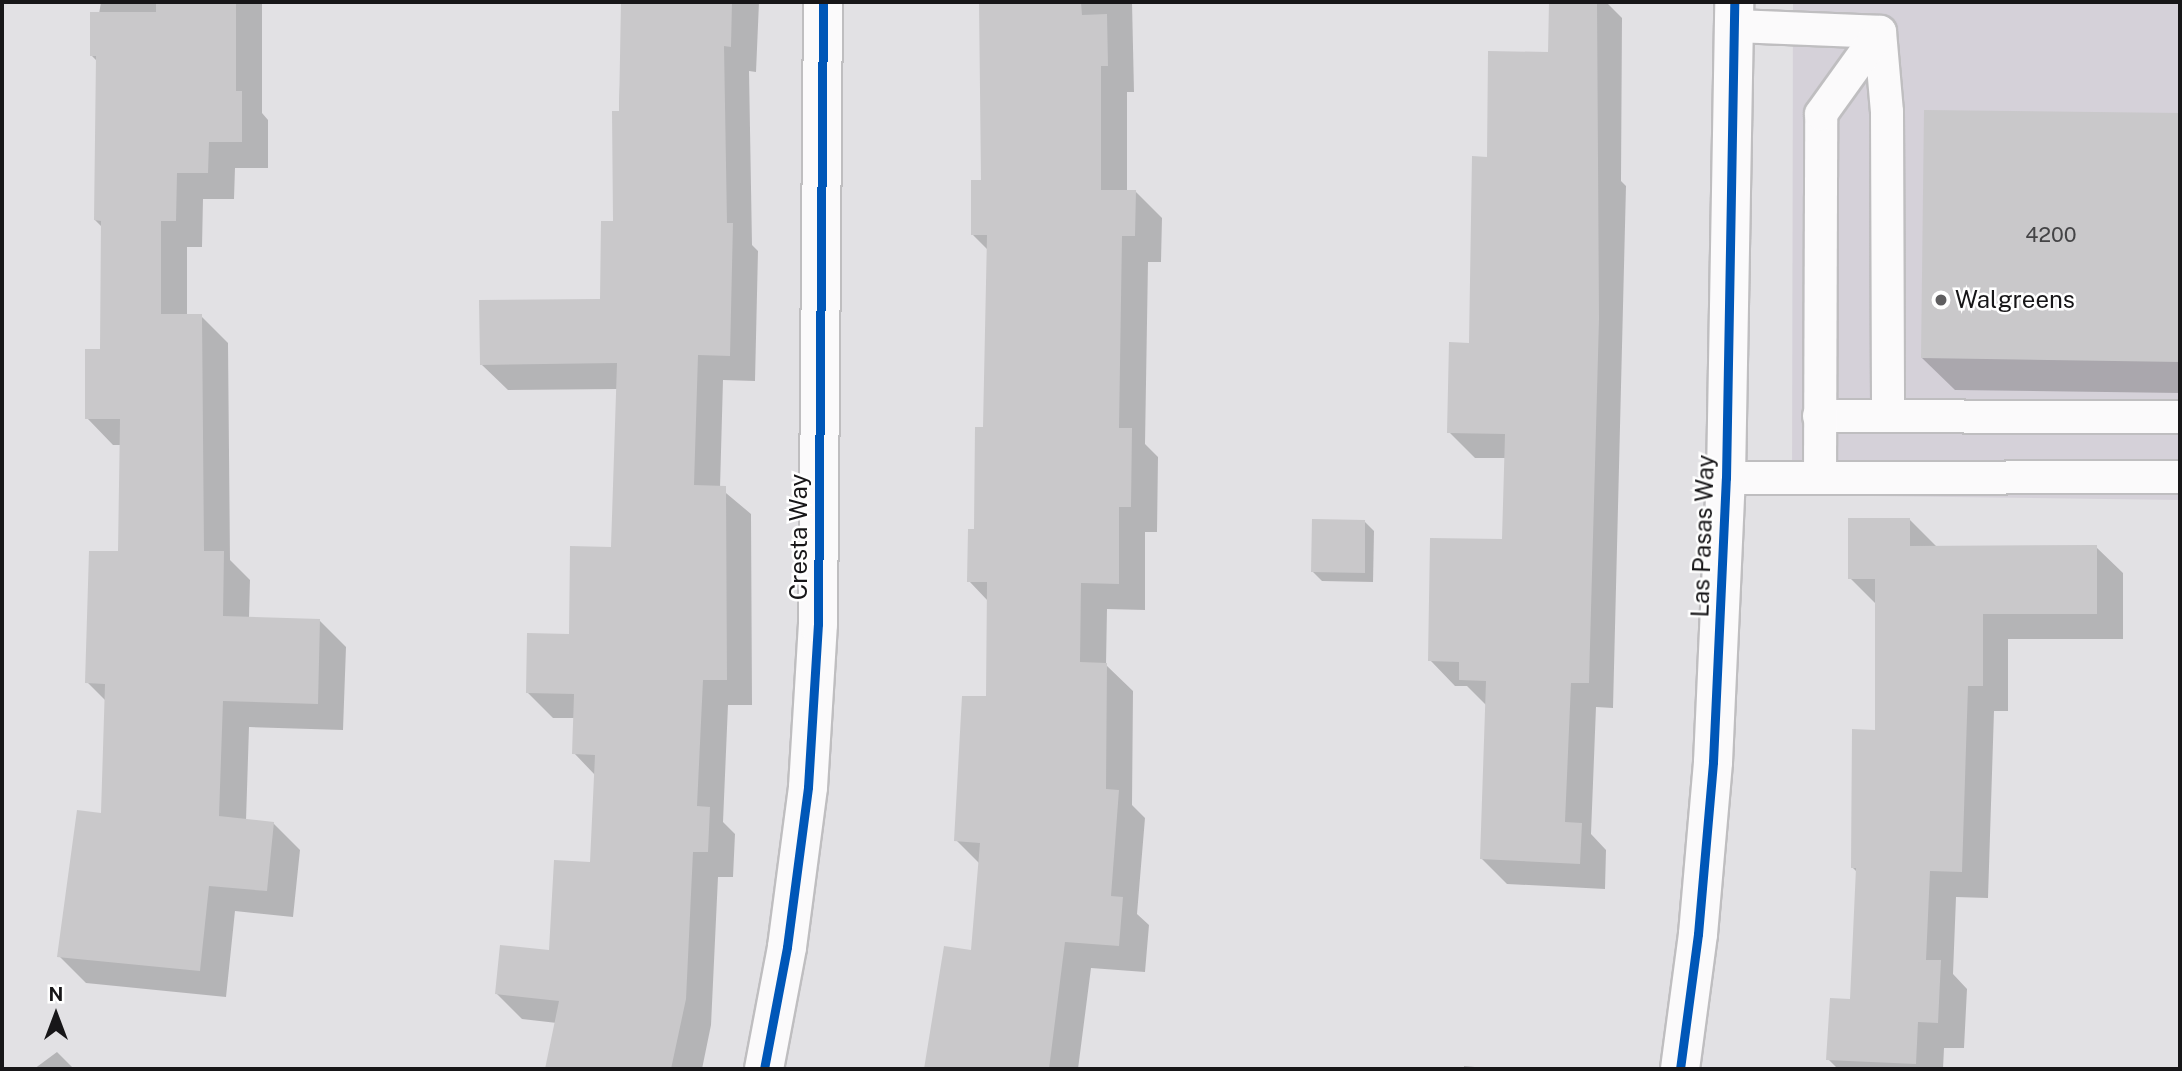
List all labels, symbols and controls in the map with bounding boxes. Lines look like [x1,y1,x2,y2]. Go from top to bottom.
house number: 4200 [2025,222,2077,248]
place label: Walgreens [1955,286,2075,314]
marker: Walgreens [1933,292,1949,308]
street label: Las Pasas Way [1686,454,1720,618]
street label: Cresta Way [785,473,813,601]
north arrow [21,980,91,1050]
text: N [49,983,63,1005]

